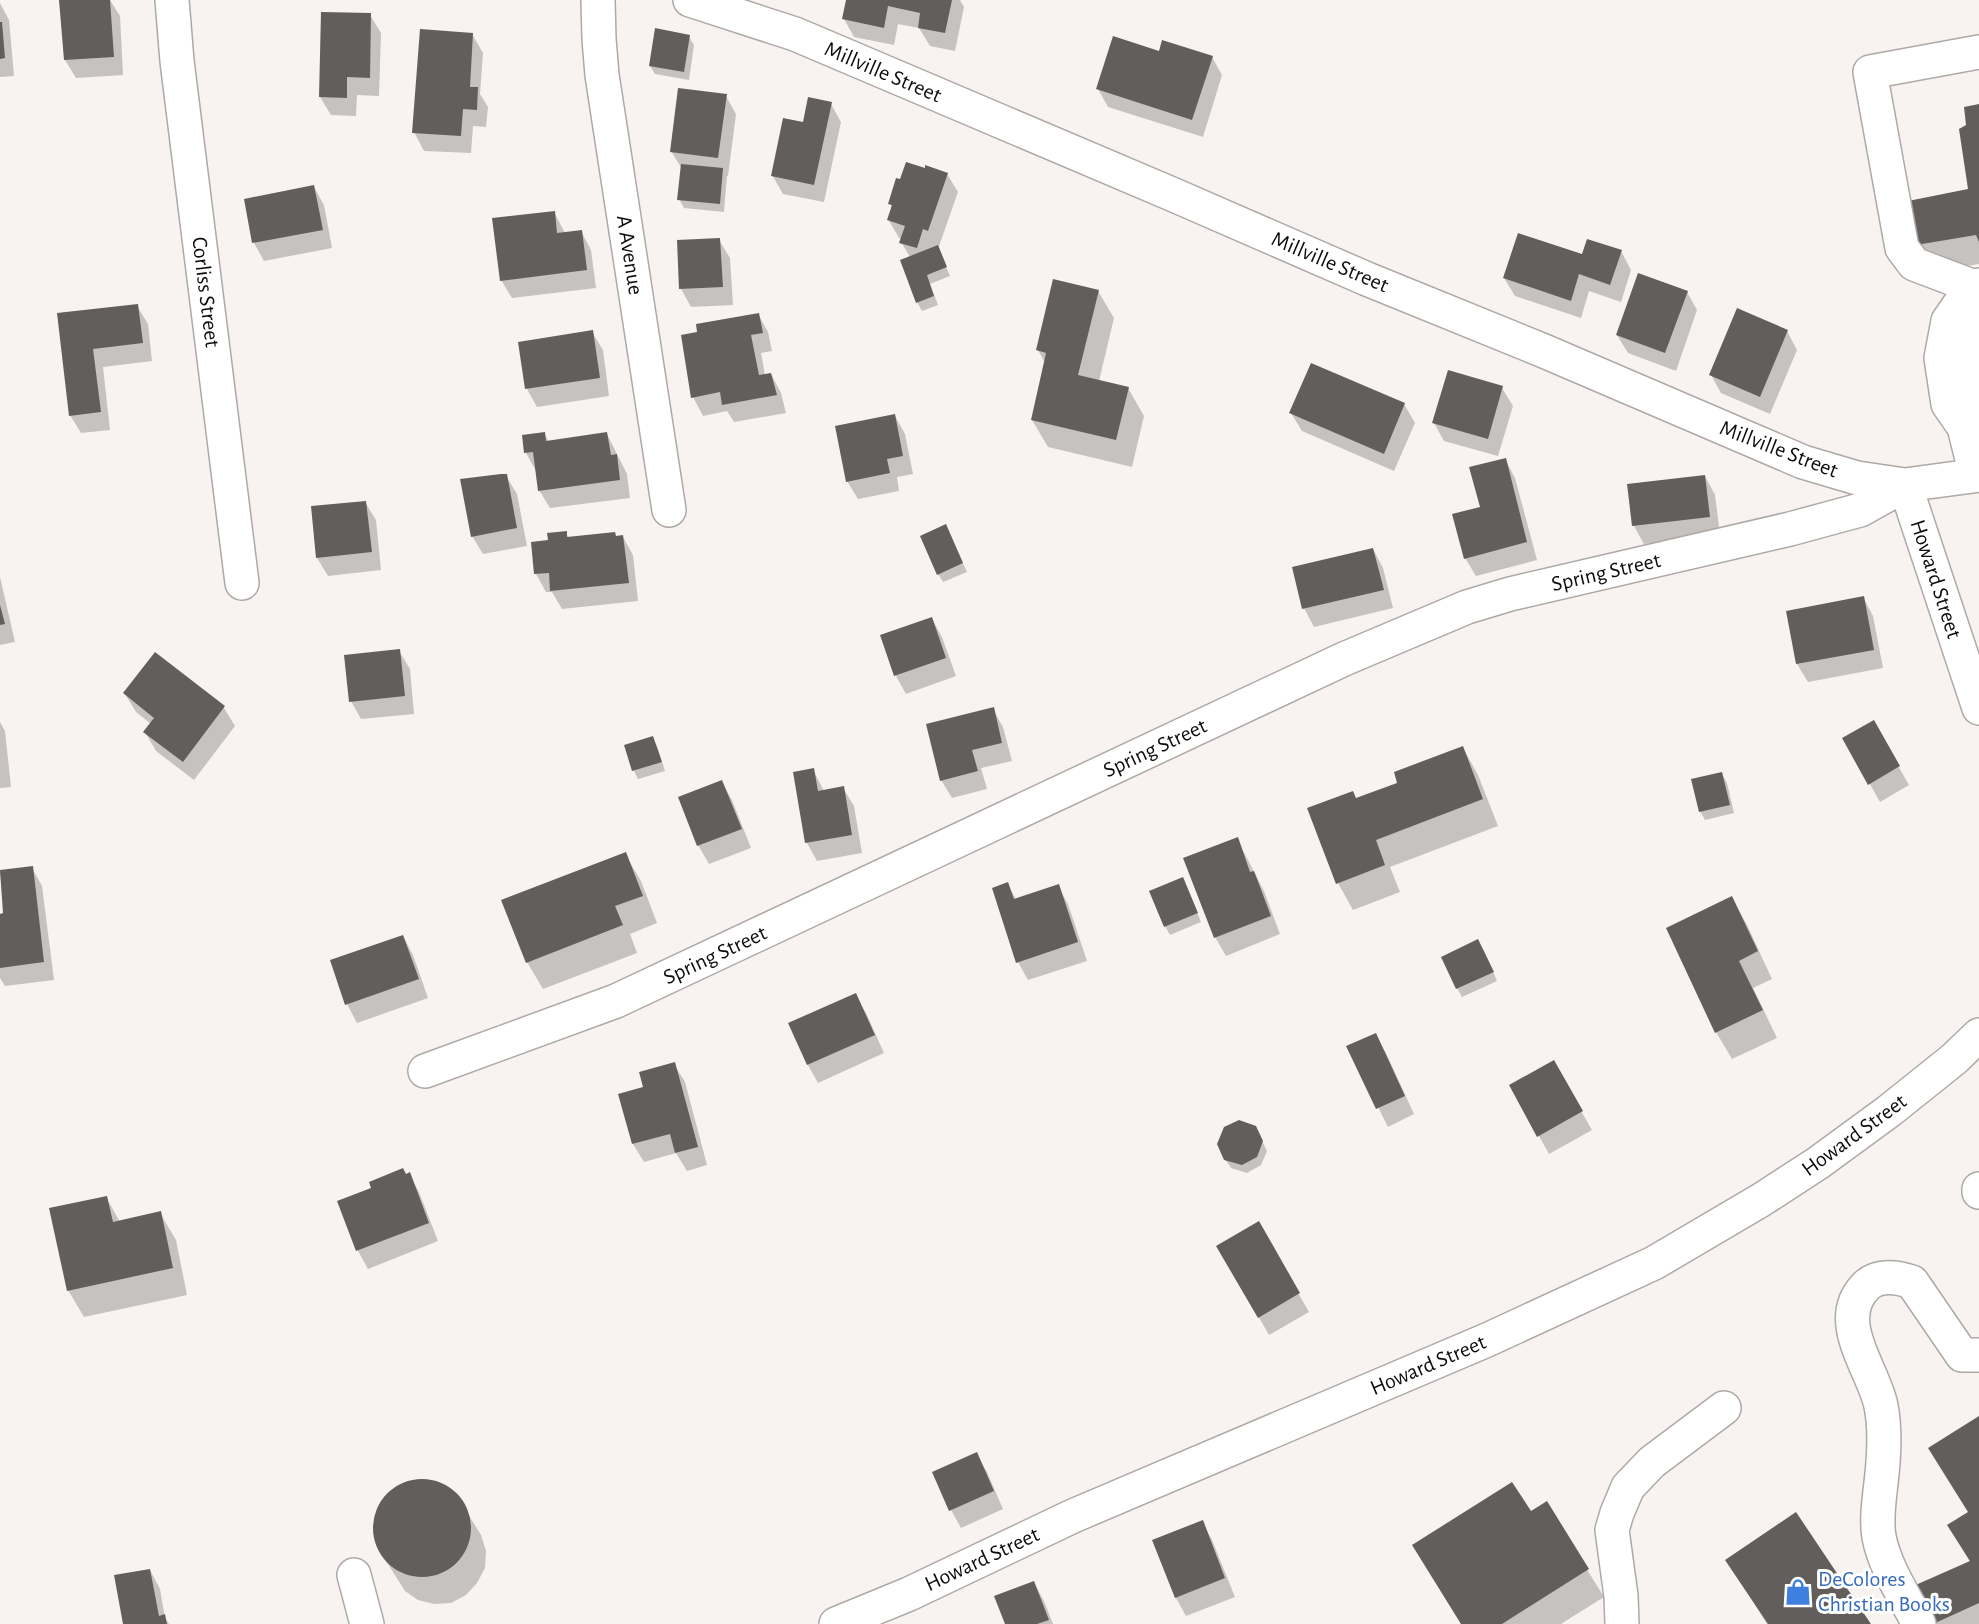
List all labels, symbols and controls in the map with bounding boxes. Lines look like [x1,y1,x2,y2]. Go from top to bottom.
street label: Millville Street [821,38,945,106]
street label: A Avenue [613,214,647,296]
street label: Millville Street [1268,228,1392,296]
street label: Corliss Street [188,235,224,349]
street label: Millville Street [1717,416,1841,482]
street label: Howard Street [1906,517,1966,641]
street label: Spring Street [1549,549,1663,595]
street label: Spring Street [1100,715,1210,781]
street label: Spring Street [660,922,770,988]
street label: Howard Street [1798,1090,1910,1180]
street label: Howard Street [1367,1331,1489,1399]
street label: Howard Street [921,1523,1043,1595]
place label: DeColores Christian Books [1818,1568,1950,1615]
shop icon: DeColores Christian Books [1783,1577,1813,1607]

